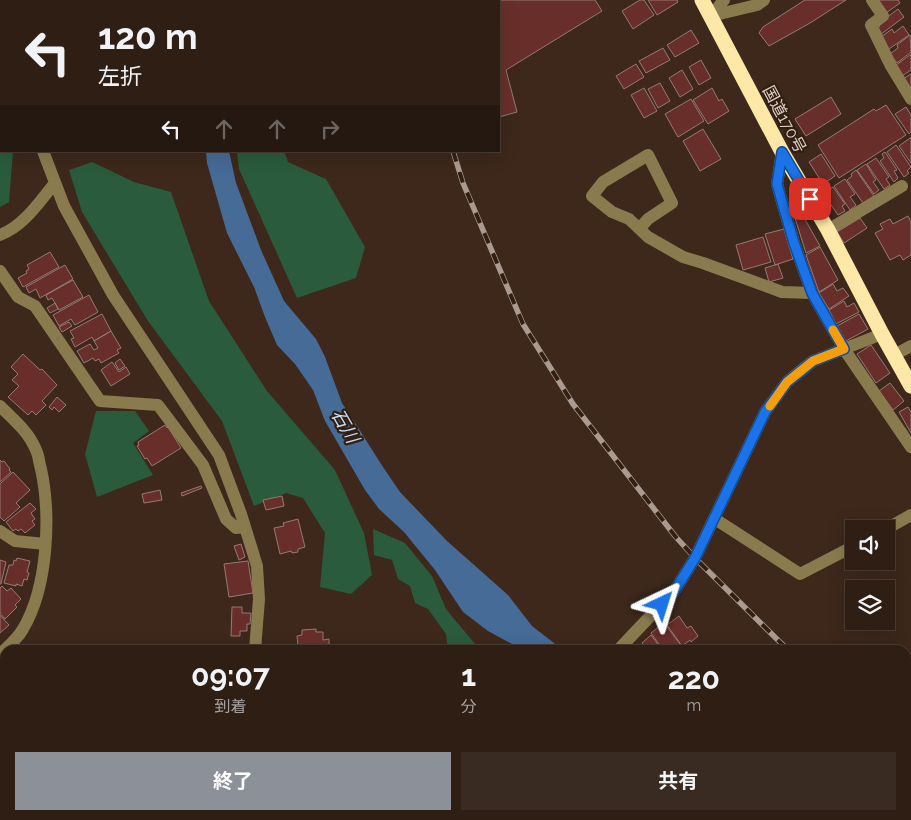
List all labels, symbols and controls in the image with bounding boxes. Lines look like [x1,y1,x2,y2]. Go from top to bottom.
text: 120 m [98,16,198,57]
icon: left [15,20,80,85]
text: 左折 [98,63,142,89]
street label: 国道170号 [759,83,810,156]
icon: left [157,115,185,143]
icon: ahead [210,115,238,143]
icon: ahead [263,115,291,143]
icon: right [316,115,344,143]
pin [789,178,831,220]
icon: arrive [796,185,824,213]
water label: 石川 [327,405,365,448]
map controls [845,520,895,630]
button: sound [845,520,895,570]
position arrow [635,577,687,629]
button: layers [845,580,895,630]
text: 09:07 [191,658,270,693]
text: 1 [461,658,476,693]
text: 220 [668,661,720,696]
text: m [686,696,701,715]
text: 到着 [214,697,246,716]
text: 分 [461,697,477,716]
button: 終了 [15,752,451,810]
button: 共有 [461,752,896,810]

